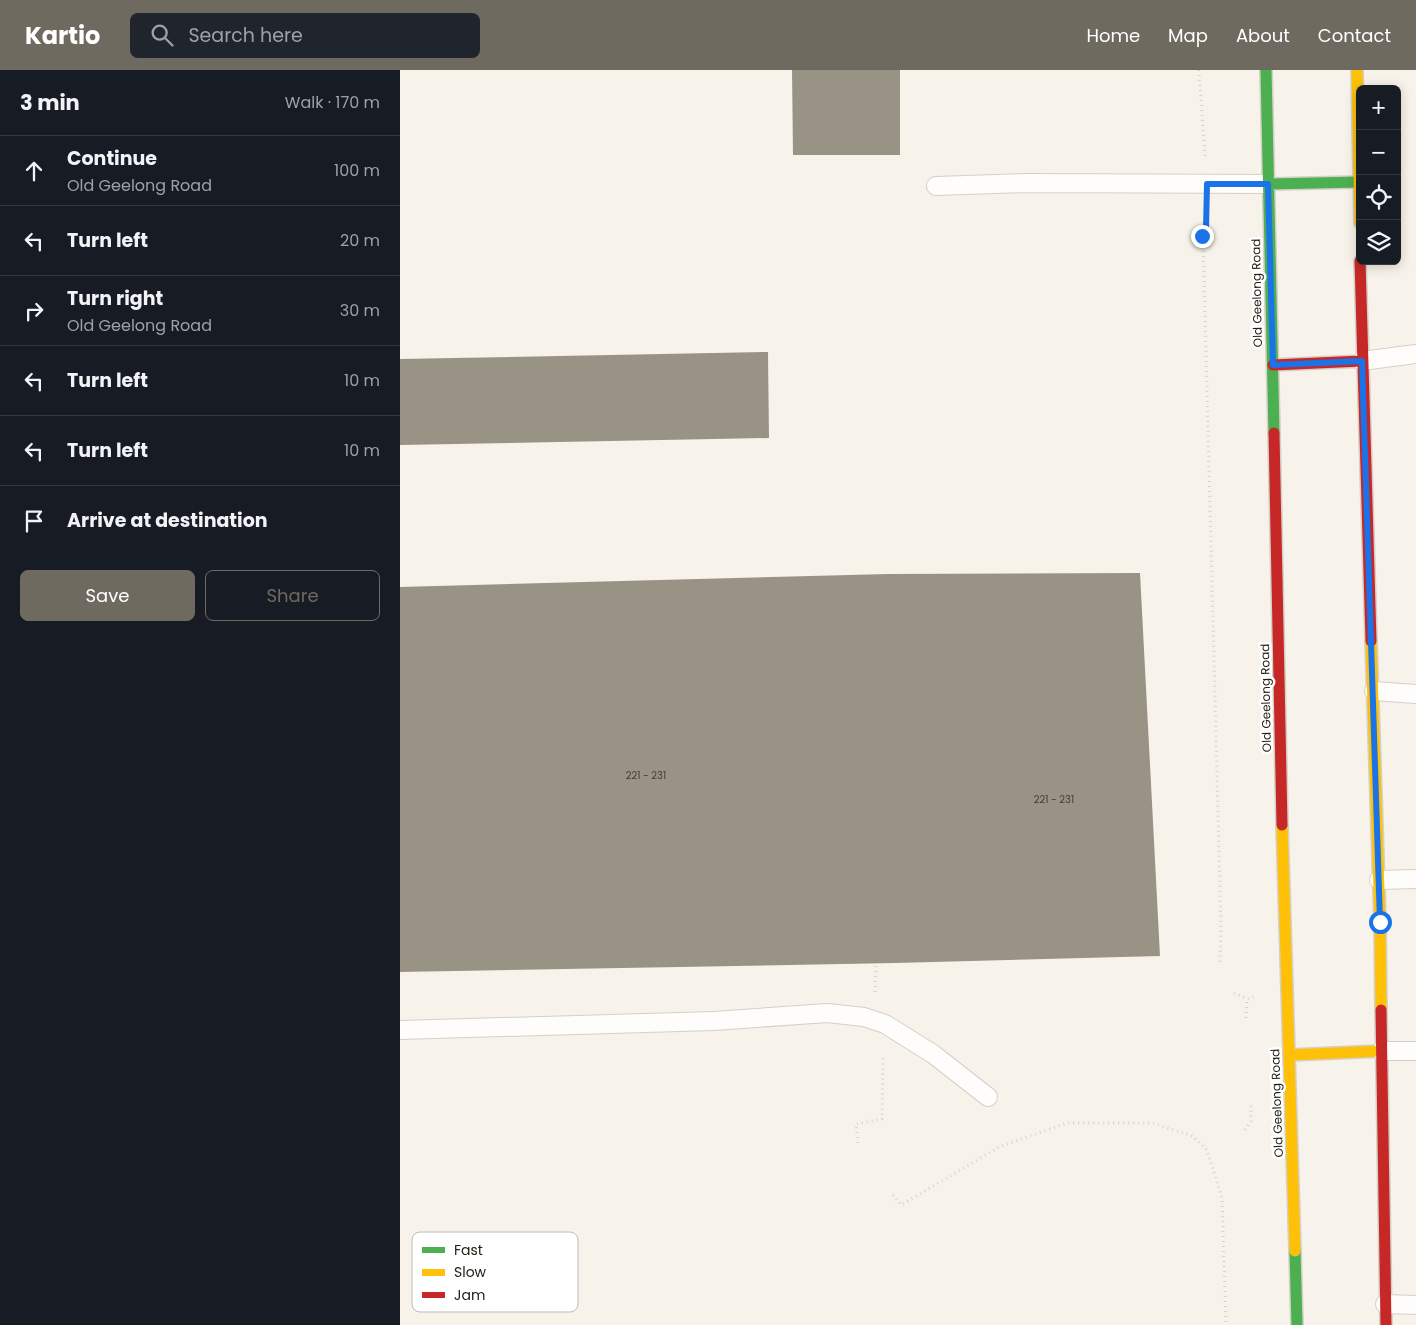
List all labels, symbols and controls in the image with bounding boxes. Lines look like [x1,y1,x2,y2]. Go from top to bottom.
search box [130,13,480,58]
text: Kartio [25,19,100,52]
icon: search [148,21,176,49]
text: Search here [188,22,303,49]
text: Home [1086,23,1140,48]
text: Map [1168,23,1208,48]
text: About [1236,23,1290,48]
text: Contact [1318,23,1391,48]
map controls [1356,85,1401,265]
button: + [1356,85,1401,130]
text: 3 min [20,88,80,117]
text: Walk · 170 m [285,91,380,114]
button: − [1356,130,1401,175]
text: Continue [67,145,157,172]
icon: ahead [20,157,48,185]
text: 100 m [334,159,380,182]
text: Old Geelong Road [67,174,212,197]
button: locate [1356,175,1401,220]
button: layers [1356,220,1401,265]
route end [1191,225,1214,248]
icon: left [20,227,48,255]
text: Turn left [67,227,148,254]
text: 20 m [340,229,380,252]
street label: Old Geelong Road [1247,238,1266,348]
text: Turn right [67,285,163,312]
icon: right [20,297,48,325]
text: 30 m [340,299,380,322]
text: Old Geelong Road [67,314,212,337]
icon: left [20,367,48,395]
text: Turn left [67,367,148,394]
text: 10 m [344,369,380,392]
icon: left [20,437,48,465]
text: Turn left [67,437,148,464]
text: 10 m [344,439,380,462]
icon: arrive [20,507,48,535]
text: Arrive at destination [67,507,268,534]
button: Save [20,570,195,621]
button: Share [205,570,380,621]
street label: Old Geelong Road [1256,643,1275,753]
house number: 221 - 231 [626,768,666,783]
house number: 221 - 231 [1034,792,1074,807]
route start [1369,911,1392,934]
street label: Old Geelong Road [1266,1048,1287,1158]
legend [412,1232,578,1312]
text: Fast [454,1240,483,1260]
text: Slow [454,1262,487,1282]
text: Jam [454,1285,485,1305]

